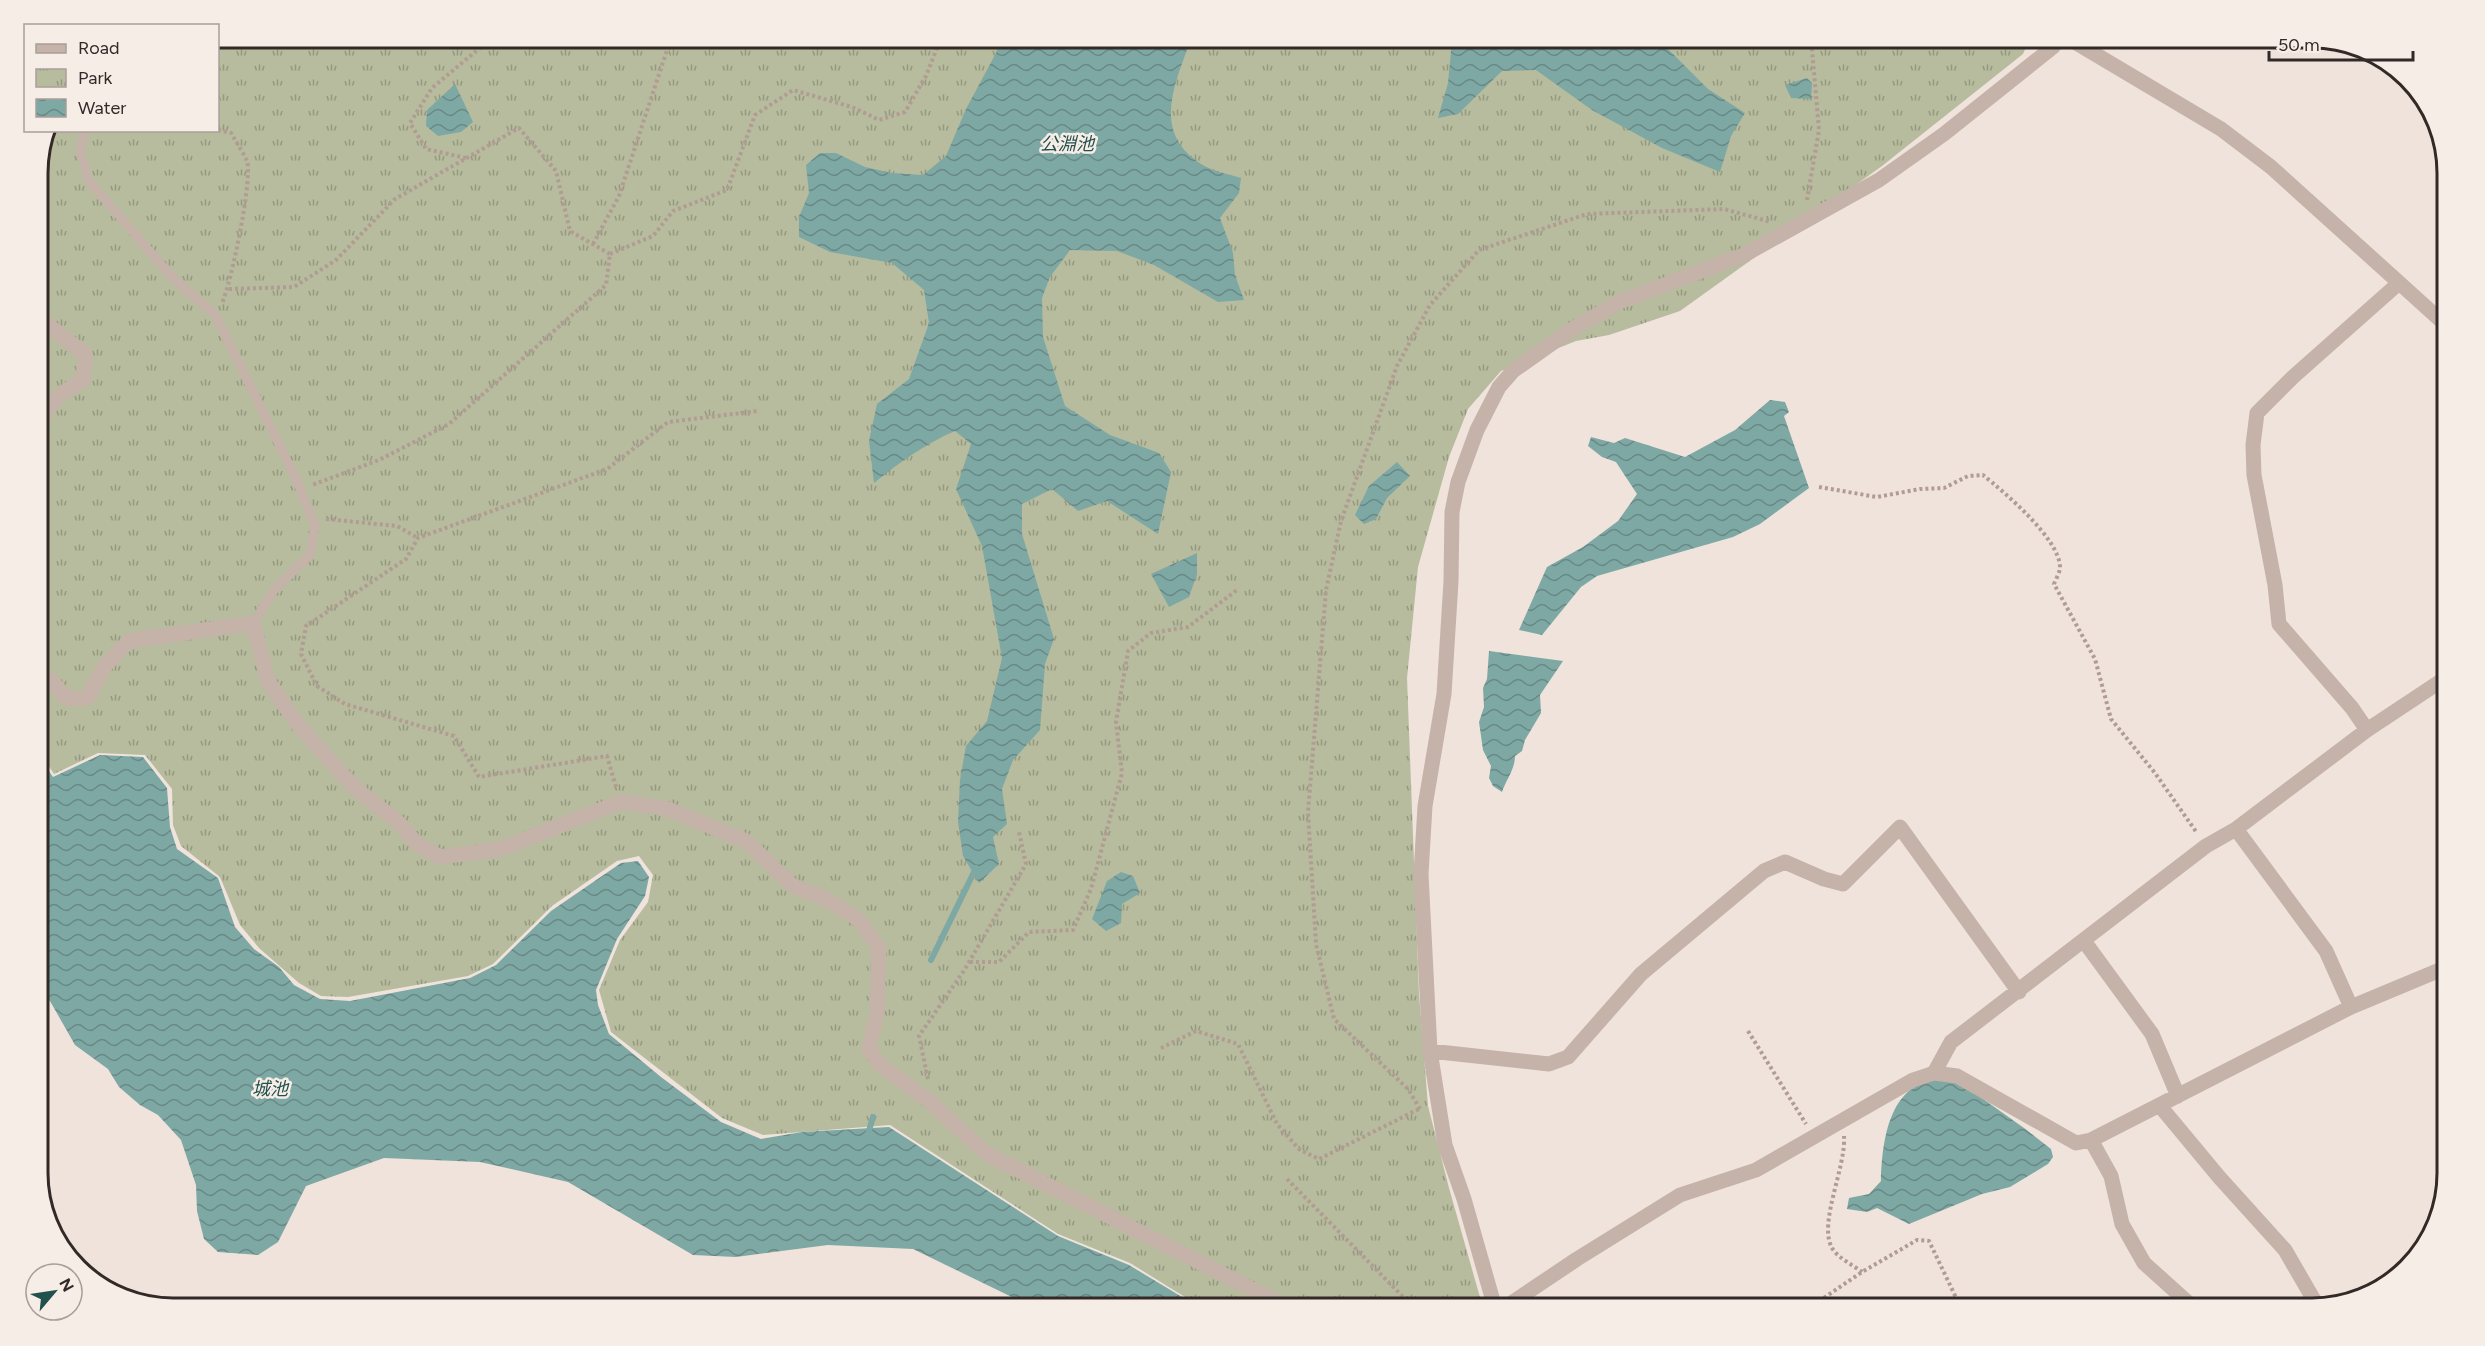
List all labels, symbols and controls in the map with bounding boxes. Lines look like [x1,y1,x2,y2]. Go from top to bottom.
legend [24,24,219,132]
scale bar [2269,24,2413,62]
text: 50 m [2278,34,2320,56]
text: Road [78,37,119,59]
text: Park [78,67,113,89]
text: Water [78,97,126,119]
water label: 公淵池 [1040,133,1096,155]
water label: 城池 [252,1078,290,1100]
north arrow [24,1262,84,1322]
text: N [55,1275,78,1295]

